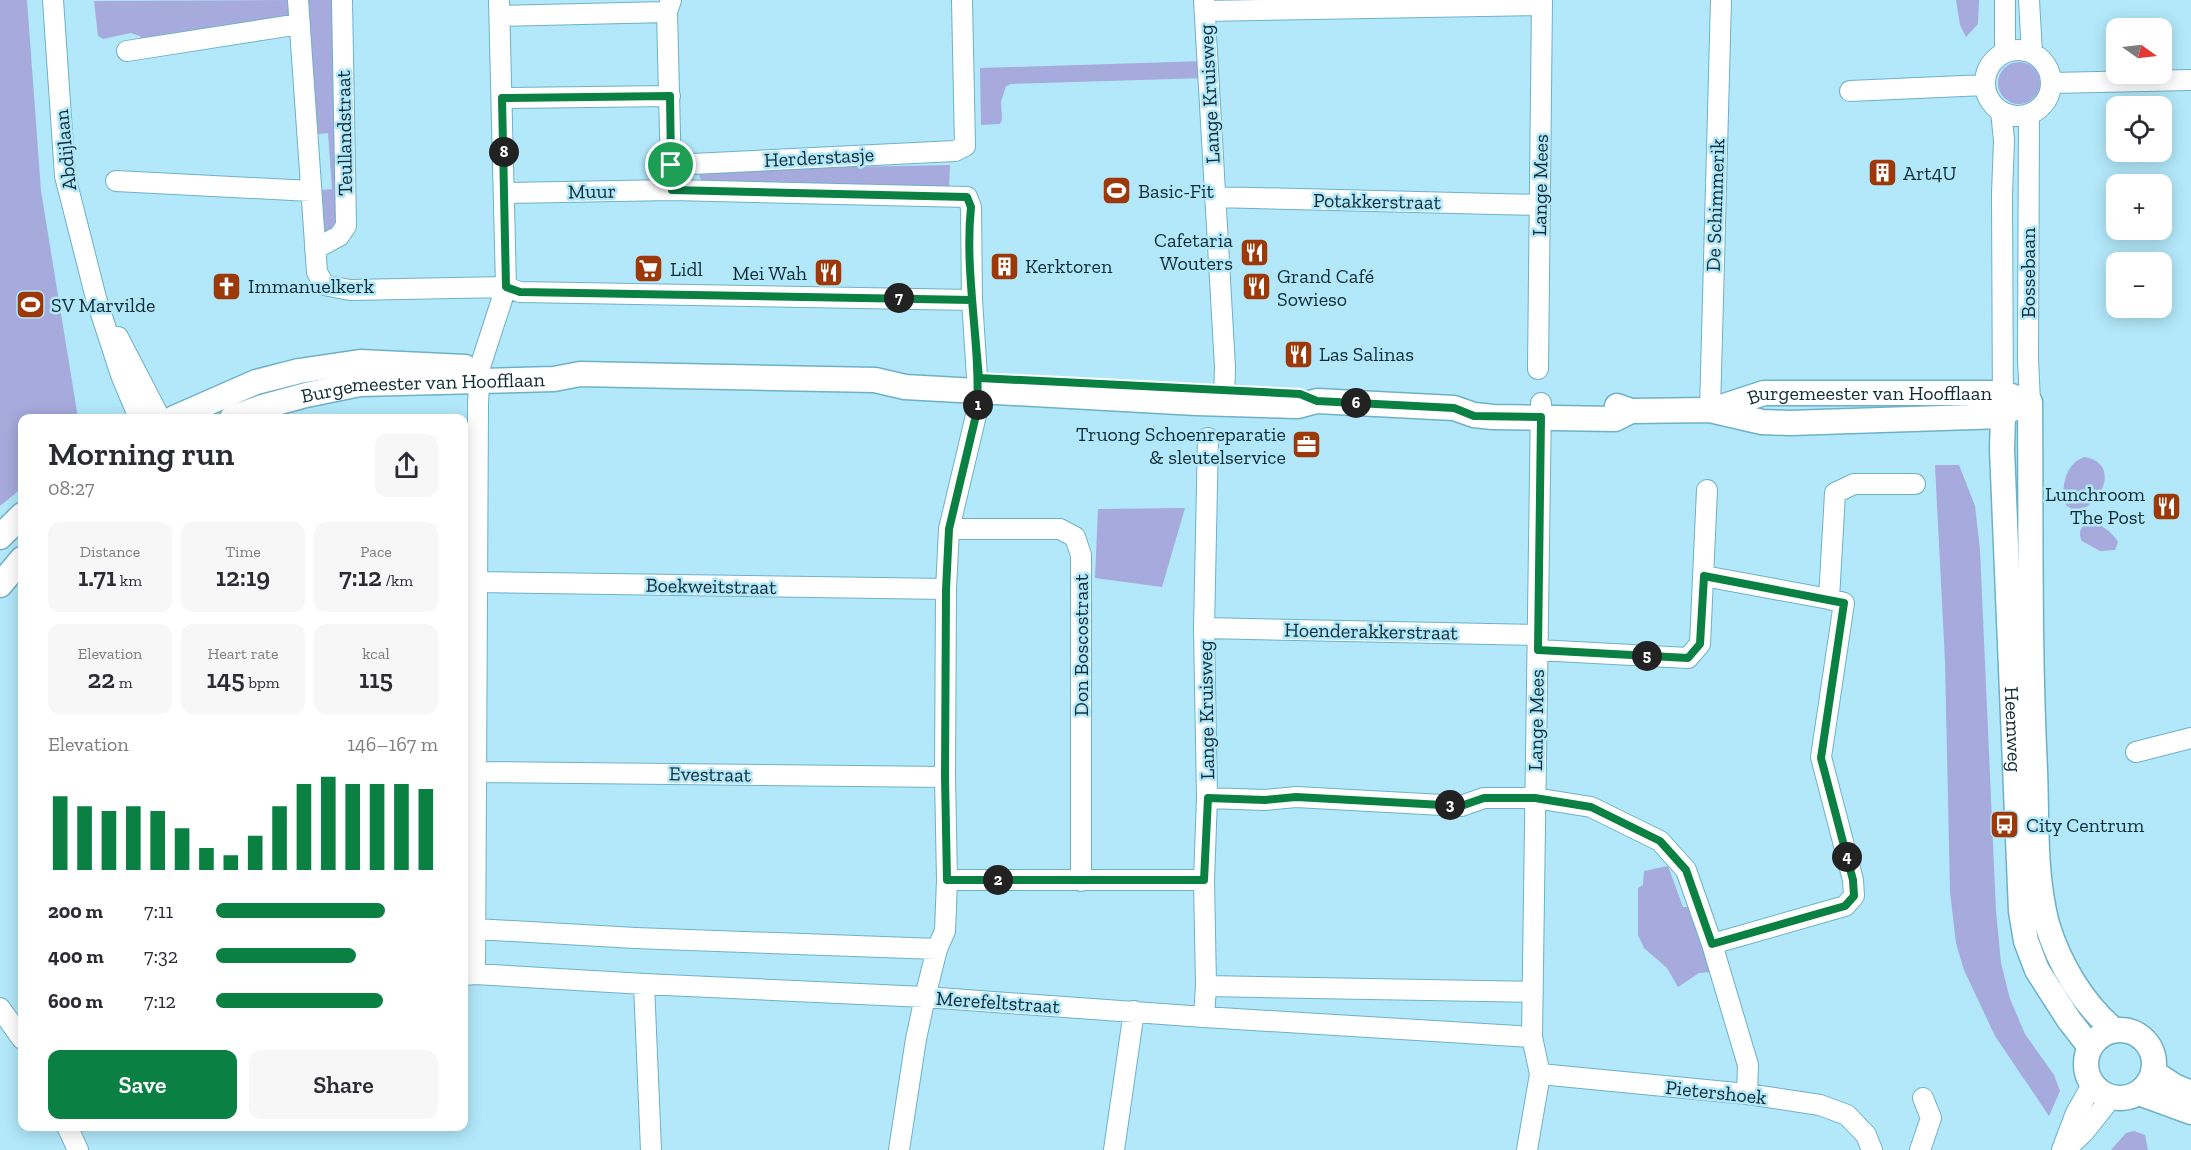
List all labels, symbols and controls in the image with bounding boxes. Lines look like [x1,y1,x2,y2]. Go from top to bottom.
north arrow [2106,18,2172,84]
map controls [2106,18,2172,318]
street label: Lange Kruisweg [1193,24,1225,164]
street label: Teullandstraat [331,69,357,196]
button: locate [2106,96,2172,162]
street label: Abdijlaan [49,108,81,192]
street label: Lange Mees [1527,134,1553,236]
pin: 8 [489,137,519,167]
street label: De Schimmerik [1701,137,1729,272]
pin [645,139,696,190]
text: 8 [500,142,508,161]
street label: Herderstasje [763,142,875,172]
icon: arrive [654,148,687,181]
building icon: Art4U [1866,157,1898,189]
place label: Art4U [1903,161,1957,185]
button: + [2106,174,2172,240]
sports icon: Basic-Fit [1101,175,1133,207]
street label: Muur [568,179,616,203]
place label: Basic-Fit [1138,179,1215,203]
street label: Potakkerstraat [1313,188,1442,214]
street label: Bossebaan [2016,227,2040,318]
place label: Cafetaria Wouters [1154,228,1233,275]
restaurant icon: Cafetaria Wouters [1238,236,1270,268]
building icon: Kerktoren [988,250,1020,282]
button: − [2106,252,2172,318]
supermarket icon: Lidl [633,253,665,285]
place label: Kerktoren [1025,254,1113,278]
place label: Lidl [670,257,703,281]
restaurant icon: Mei Wah [812,257,844,289]
place label: Mei Wah [732,261,808,285]
place label: Grand Café Sowieso [1277,264,1374,311]
church icon: Immanuelkerk [211,270,243,302]
restaurant icon: Grand Café Sowieso [1240,271,1272,303]
place label: Immanuelkerk [248,274,375,298]
pin: 7 [884,283,914,313]
text: 7 [895,288,903,307]
sports icon: SV Marvilde [14,289,46,321]
place label: SV Marvilde [51,293,155,317]
restaurant icon: Las Salinas [1282,338,1314,370]
place label: Las Salinas [1319,342,1414,366]
street label: Burgemeester van Hoofflaan [299,367,546,408]
street label: Burgemeester van Hoofflaan [1744,381,1992,410]
pin: 6 [1341,388,1371,418]
pin: 1 [963,390,993,420]
text: 6 [1352,393,1360,412]
text: 1 [975,395,981,414]
place label: Truong Schoenreparatie & sleutelservice [1076,422,1286,469]
office icon: Truong Schoenreparatie & sleutelservice [1291,429,1323,461]
text: Morning run [48,434,234,473]
button: share [375,434,438,497]
text: 08:27 [48,476,94,500]
place label: Lunchroom The Post [2045,482,2146,529]
restaurant icon: Lunchroom The Post [2150,490,2182,522]
text: Distance [80,542,140,561]
text: Time [225,542,261,561]
text: Pace [360,542,392,561]
text: 1.71 [78,561,116,593]
text: 12:19 [216,561,270,593]
text: 7:12 [339,561,382,593]
text: km [116,571,142,590]
text: /km [382,571,413,590]
street label: Boekweitstraat [645,573,777,599]
street label: Don Boscostraat [1069,573,1093,716]
street label: Hoenderakkerstraat [1284,617,1459,645]
street label: Lange Kruisweg [1193,640,1219,780]
pin: 5 [1632,641,1662,671]
text: Elevation [78,644,142,663]
text: Heart rate [207,644,279,663]
text: kcal [362,644,390,663]
text: 5 [1643,646,1651,665]
text: 22 [88,663,115,695]
text: 145 [206,663,245,695]
text: 115 [359,663,393,695]
street label: Lange Mees [1523,669,1549,771]
text: m [115,673,132,692]
text: bpm [245,673,280,692]
street label: Heemweg [2000,686,2027,773]
text: Elevation [48,732,129,756]
text: 146–167 m [347,732,438,756]
street label: Evestraat [669,761,752,787]
pin: 3 [1435,790,1465,820]
text: 3 [1446,795,1454,814]
bus stop icon: City Centrum [1989,809,2021,841]
place label: City Centrum [2026,813,2145,837]
pin: 4 [1832,842,1862,872]
text: 4 [1842,847,1852,866]
pin: 2 [983,865,1013,895]
text: 2 [994,870,1002,889]
text: 200 m [48,899,103,923]
text: 7:11 [144,899,173,923]
text: 400 m [48,944,104,968]
text: 7:32 [144,944,178,968]
street label: Merefeltstraat [935,986,1061,1018]
text: 600 m [48,989,103,1013]
text: 7:12 [144,989,176,1013]
button: Save [48,1050,237,1119]
button: Share [249,1050,438,1119]
street label: Pietershoek [1664,1075,1768,1109]

